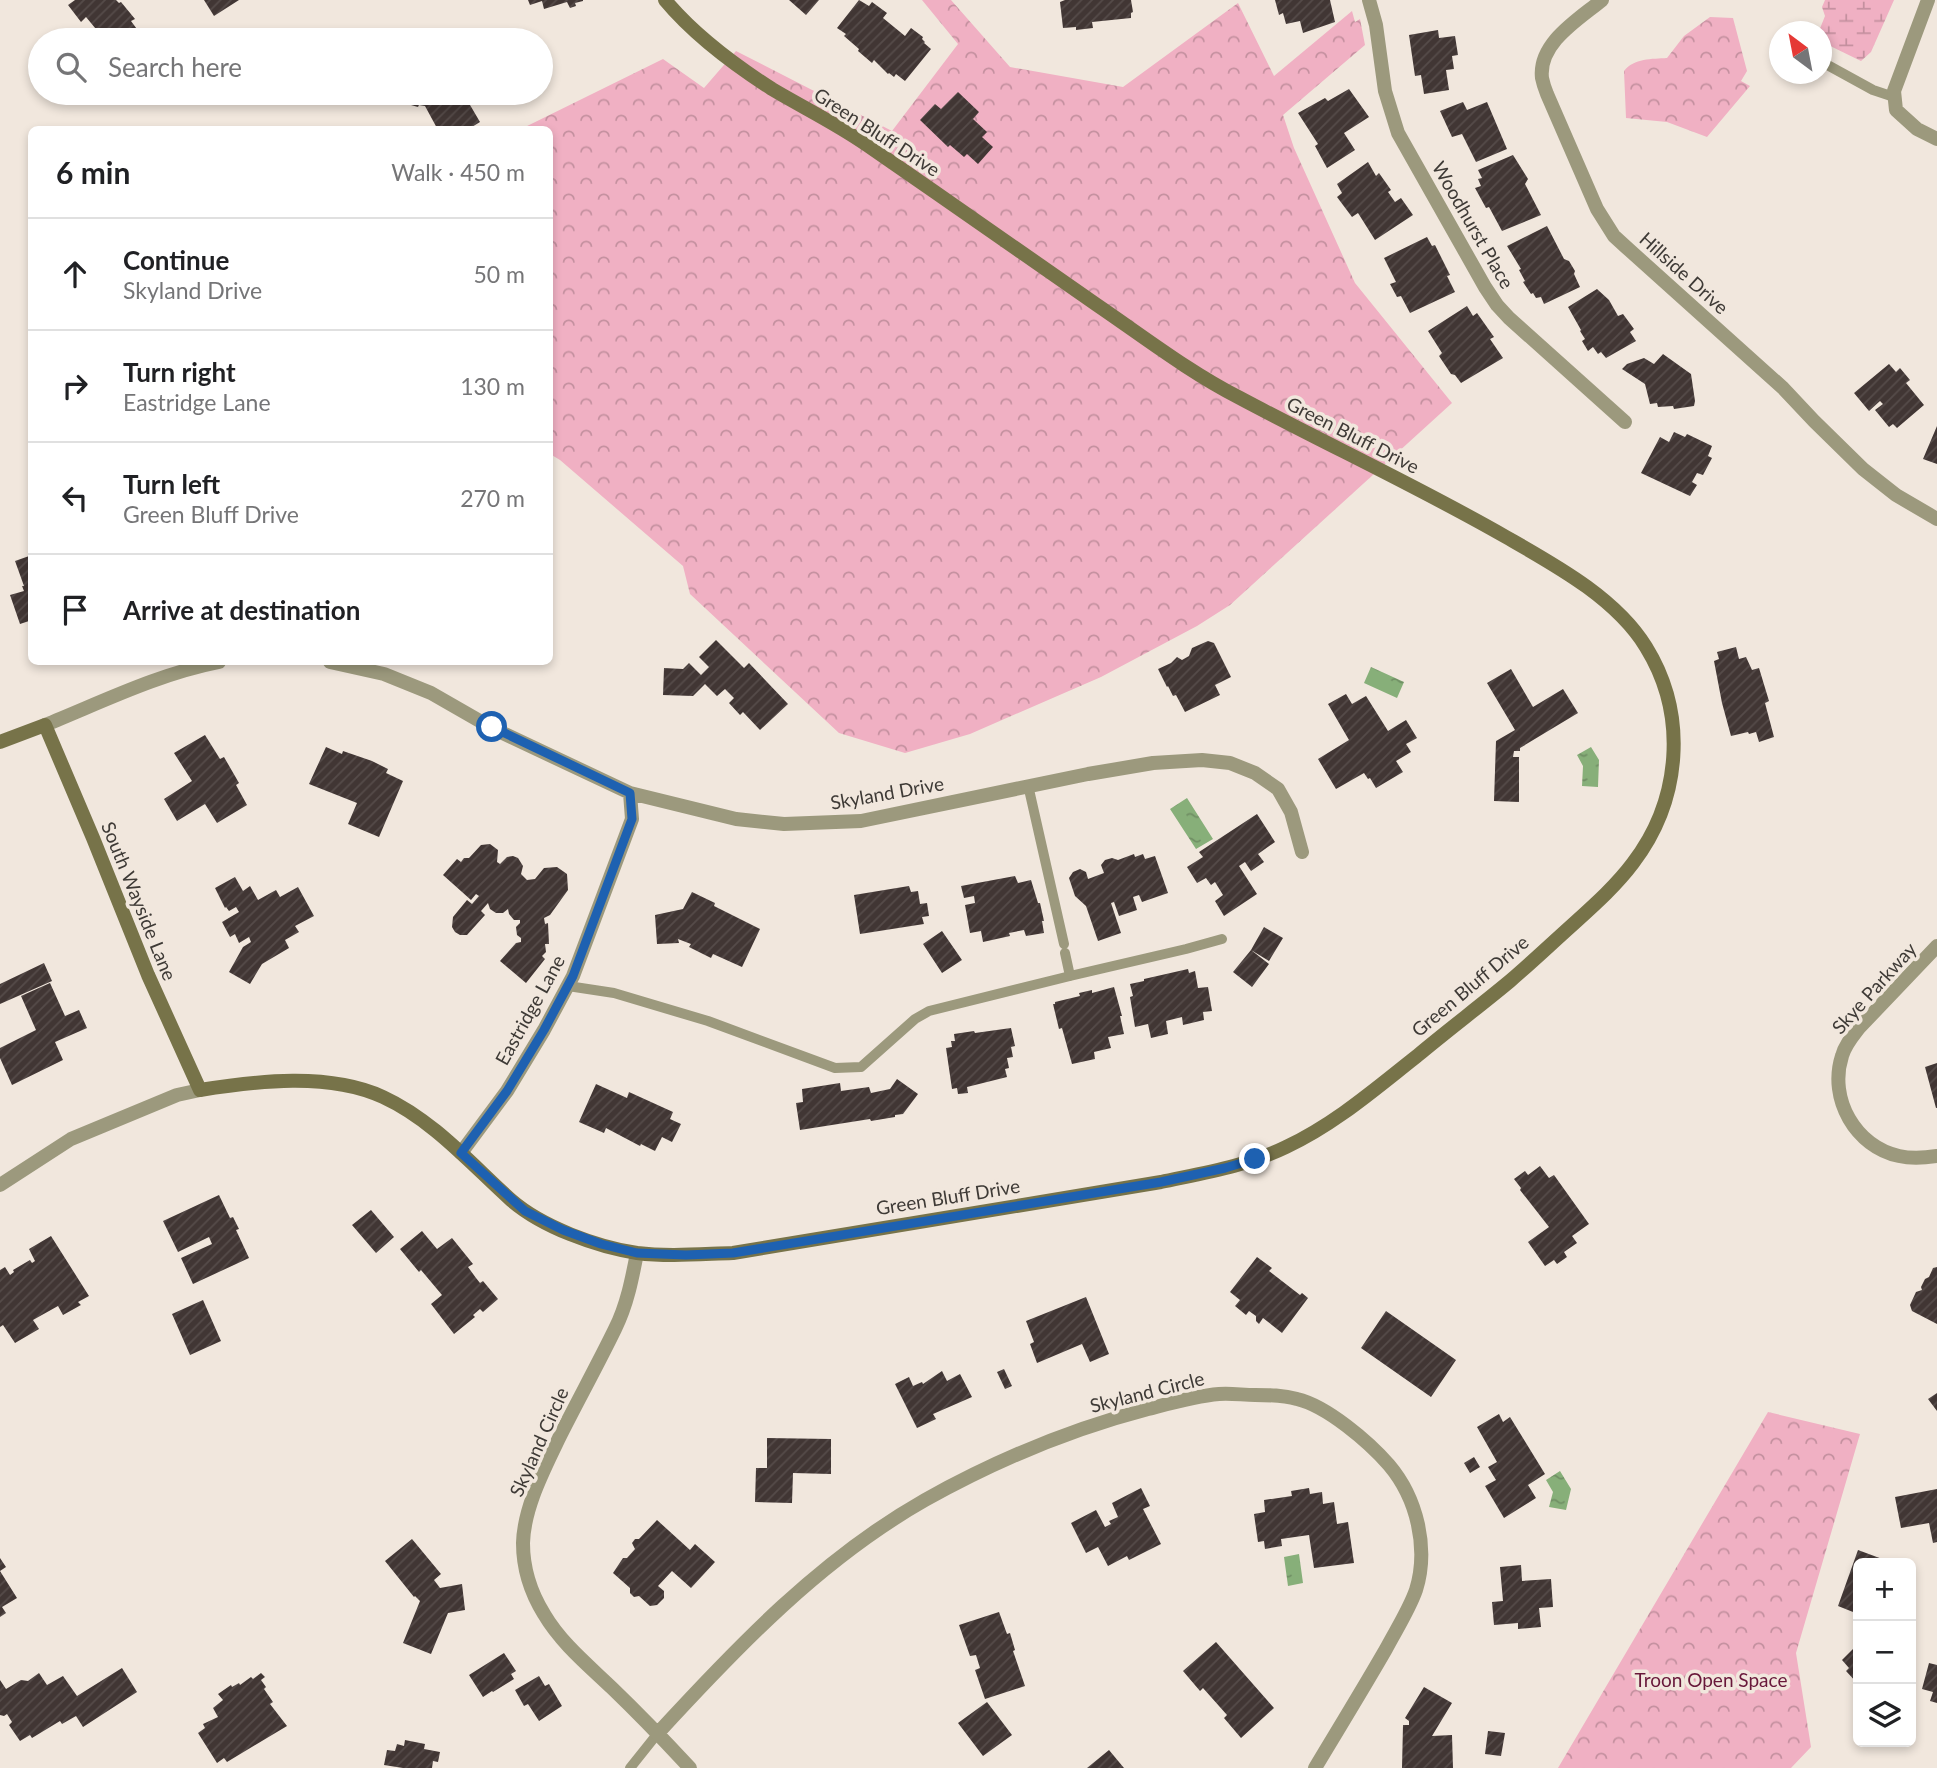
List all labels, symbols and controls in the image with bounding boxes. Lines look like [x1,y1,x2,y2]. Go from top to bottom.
north arrow [1769,21,1832,84]
search box [28,28,553,105]
icon: search [52,48,90,86]
text: Search here [108,51,242,83]
street label: Green Bluff Drive [810,82,945,181]
text: 6 min [56,154,130,190]
street label: Woodhurst Place [1428,157,1519,292]
text: Walk · 450 m [391,158,525,186]
street label: Hillside Drive [1635,227,1733,318]
text: Continue [123,244,229,276]
icon: ahead [56,255,94,293]
text: 50 m [474,260,525,288]
text: Skyland Drive [123,276,262,304]
text: Turn right [123,356,236,388]
icon: right [56,367,94,405]
text: 130 m [460,372,525,400]
text: Eastridge Lane [123,388,271,416]
street label: Green Bluff Drive [1283,391,1423,478]
text: Turn left [123,468,220,500]
icon: left [56,479,94,517]
text: 270 m [460,484,525,512]
text: Green Bluff Drive [123,500,299,528]
icon: arrive [56,591,94,629]
text: Arrive at destination [123,594,360,626]
route start [476,711,507,742]
street label: Skyland Drive [828,771,945,814]
street label: South Wayside Lane [97,818,182,984]
street label: Green Bluff Drive [1407,930,1533,1041]
street label: Skye Parkway [1827,937,1921,1038]
street label: Eastridge Lane [490,951,569,1069]
route end [1239,1143,1270,1174]
street label: Green Bluff Drive [874,1174,1022,1219]
street label: Skyland Circle [1087,1366,1206,1417]
street label: Skyland Circle [504,1384,573,1500]
map controls [1853,1558,1916,1747]
button: + [1853,1558,1916,1621]
button: − [1853,1621,1916,1684]
park label: Troon Open Space [1635,1668,1787,1691]
button: layers [1853,1684,1916,1747]

